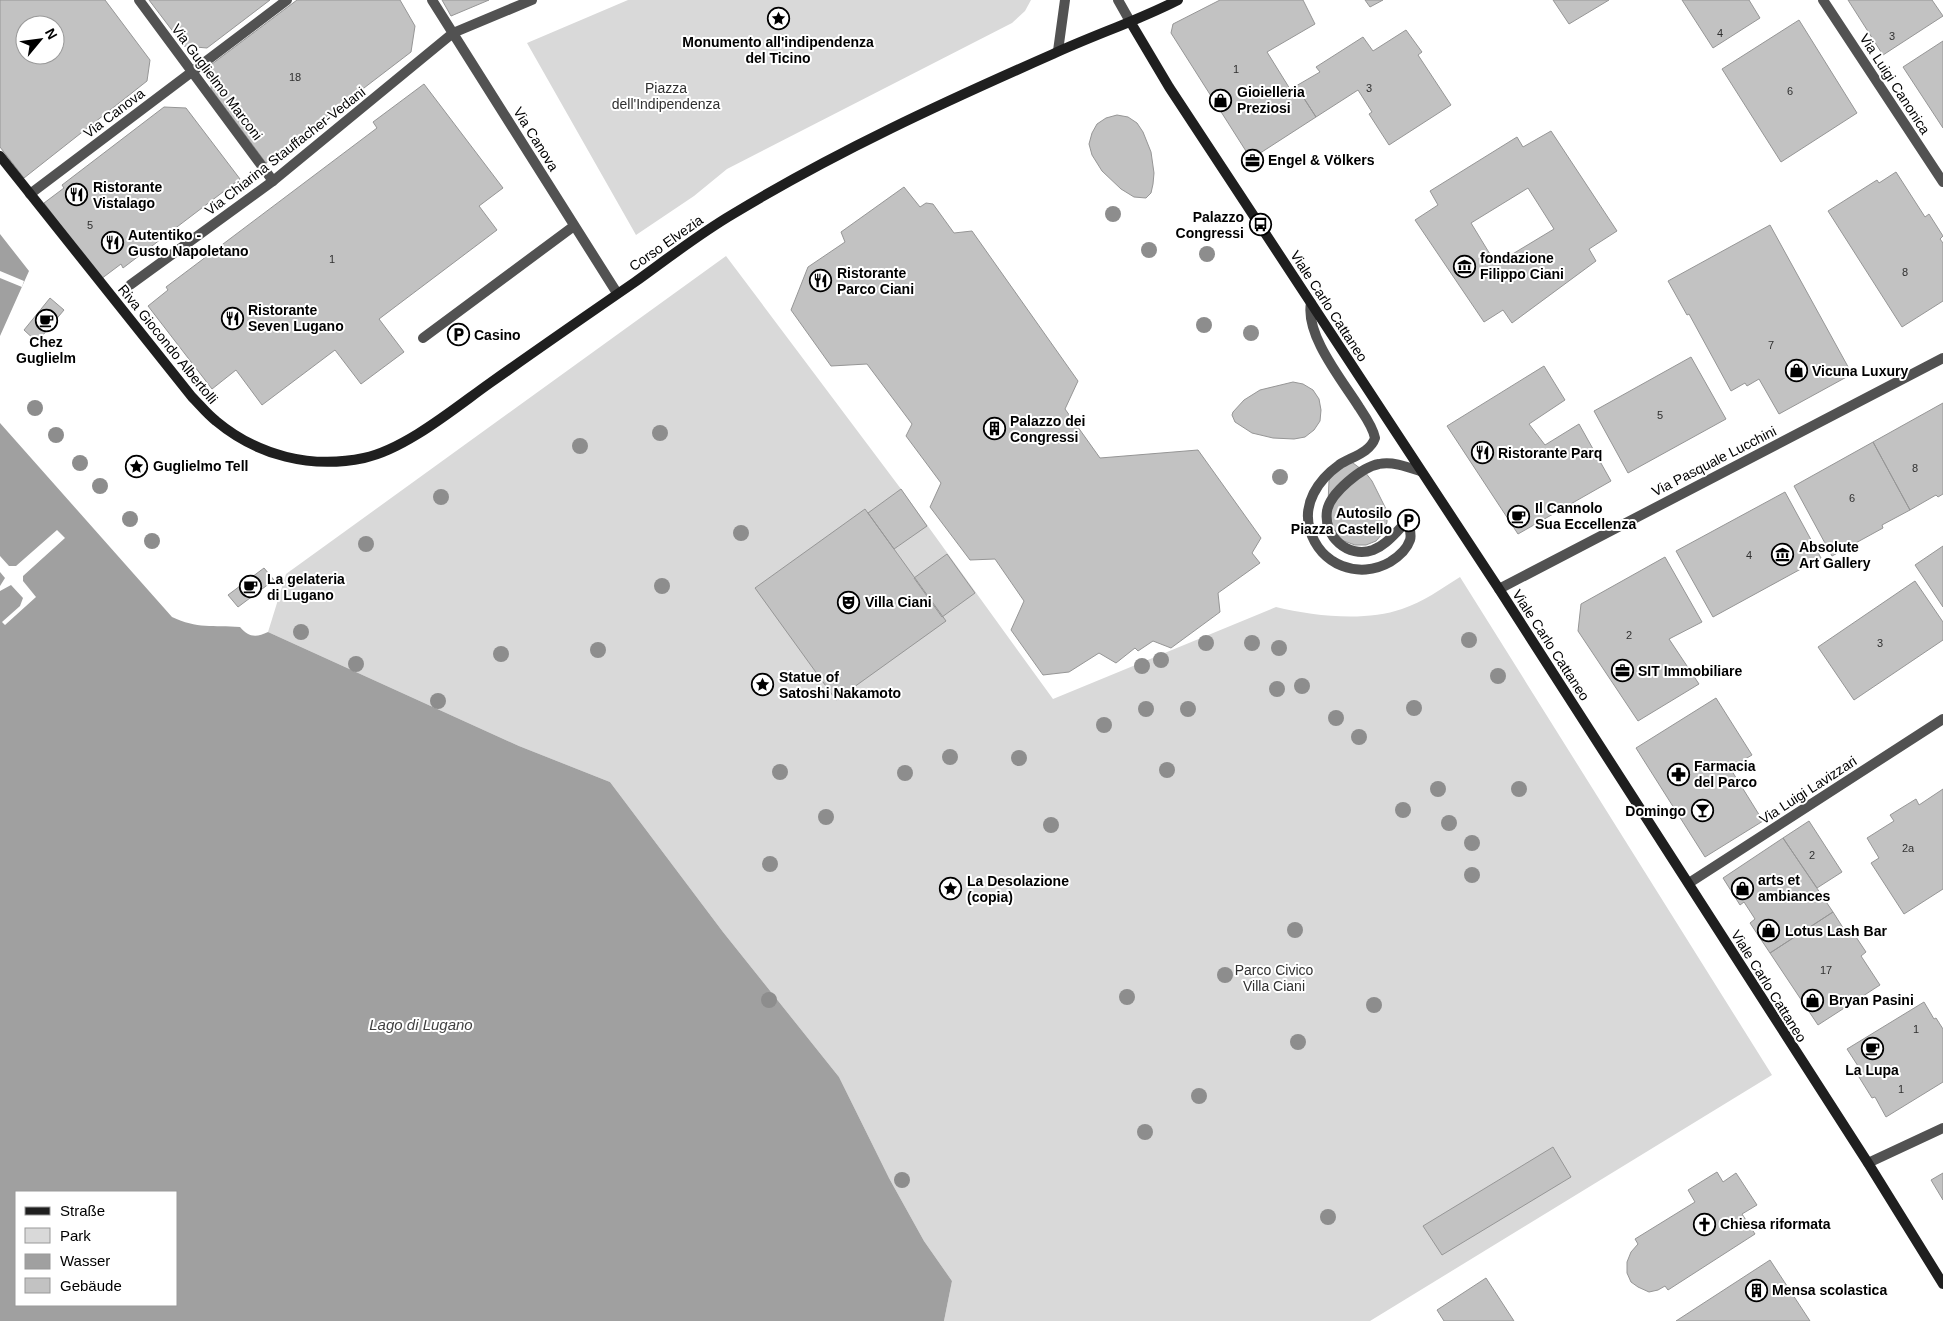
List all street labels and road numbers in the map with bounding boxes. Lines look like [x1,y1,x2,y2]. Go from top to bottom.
street label: Via Guglielmo Marconi [168,21,266,143]
street label: Via Luigi Canonica [1857,31,1934,137]
street label: Via Chiarina Stauffacher-Vedani [202,84,368,218]
street label: Via Canova [80,85,148,141]
street label: Via Canova [510,104,562,174]
street label: Corso Elvezia [626,212,706,274]
street label: Viale Carlo Cattaneo [1287,248,1371,365]
street label: Riva Giocondo Albertolli [115,281,221,407]
street label: Via Pasquale Lucchini [1649,423,1779,499]
street label: Viale Carlo Cattaneo [1509,587,1593,704]
street label: Via Luigi Lavizzari [1756,753,1860,827]
street label: Viale Carlo Cattaneo [1728,927,1810,1045]

